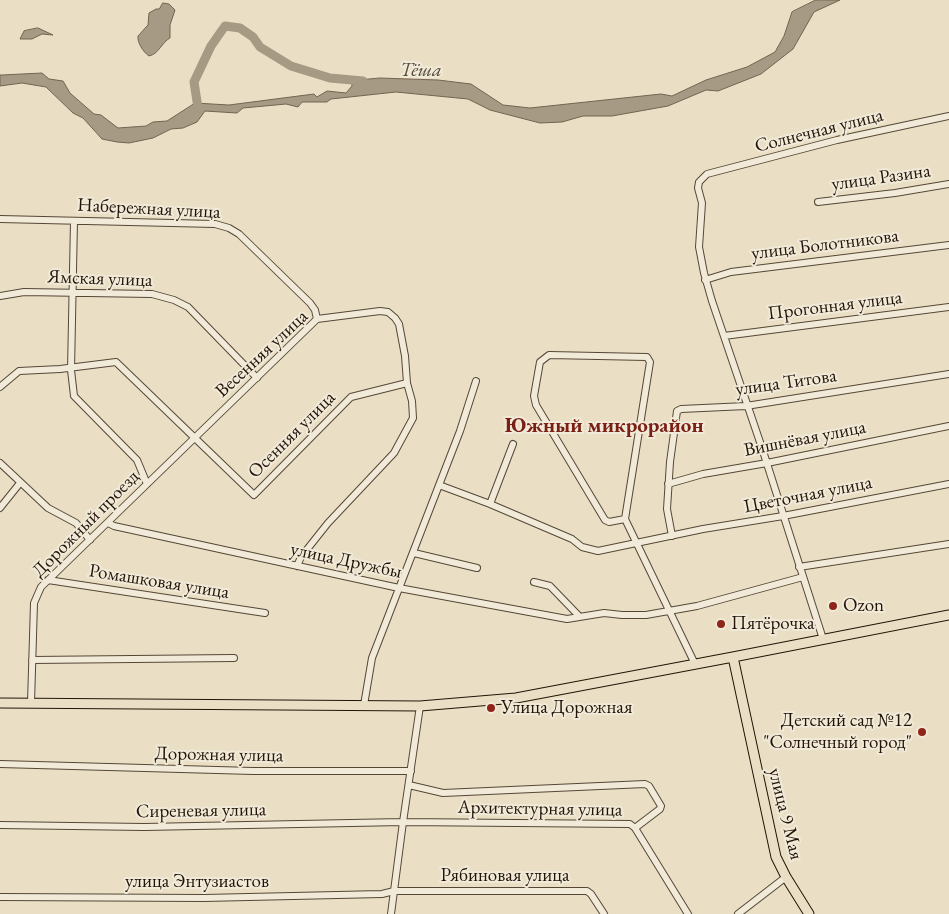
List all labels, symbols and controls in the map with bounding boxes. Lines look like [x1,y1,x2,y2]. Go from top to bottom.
water label: Тёша [400,59,442,83]
street label: Солнечная улица [752,104,886,158]
street label: улица Разина [830,160,932,196]
street label: Набережная улица [77,194,221,224]
street label: улица Болотникова [750,225,900,265]
street label: Ямская улица [47,266,153,292]
street label: Прогонная улица [767,286,903,326]
street label: Весенняя улица [211,305,313,403]
street label: улица Титова [734,365,838,401]
street label: Осенняя улица [244,387,340,483]
district label: Южный микрорайон [504,413,704,439]
street label: Вишнёвая улица [742,416,868,462]
street label: Дорожный проезд [28,466,144,582]
street label: Цветочная улица [742,471,874,519]
street label: улица Дружбы [288,538,404,584]
street label: Ромашковая улица [87,560,231,604]
place label: Ozon [843,595,884,617]
marker: Ozon [827,600,839,612]
place label: Пятёрочка [731,613,815,635]
marker: Пятёрочка [715,618,727,630]
place label: Улица Дорожная [501,697,632,719]
marker: Улица Дорожная [485,702,497,714]
place label: Детский сад №12 "Солнечный город" [763,710,912,754]
marker: Детский сад №12 "Солнечный город" [916,726,928,738]
street label: Дорожная улица [154,742,284,768]
street label: улица 9 Мая [763,766,807,862]
street label: Архитектурная улица [457,796,623,822]
street label: Сиреневая улица [136,798,266,824]
street label: Рябиновая улица [440,865,570,887]
street label: улица Энтузиастов [125,871,269,893]

